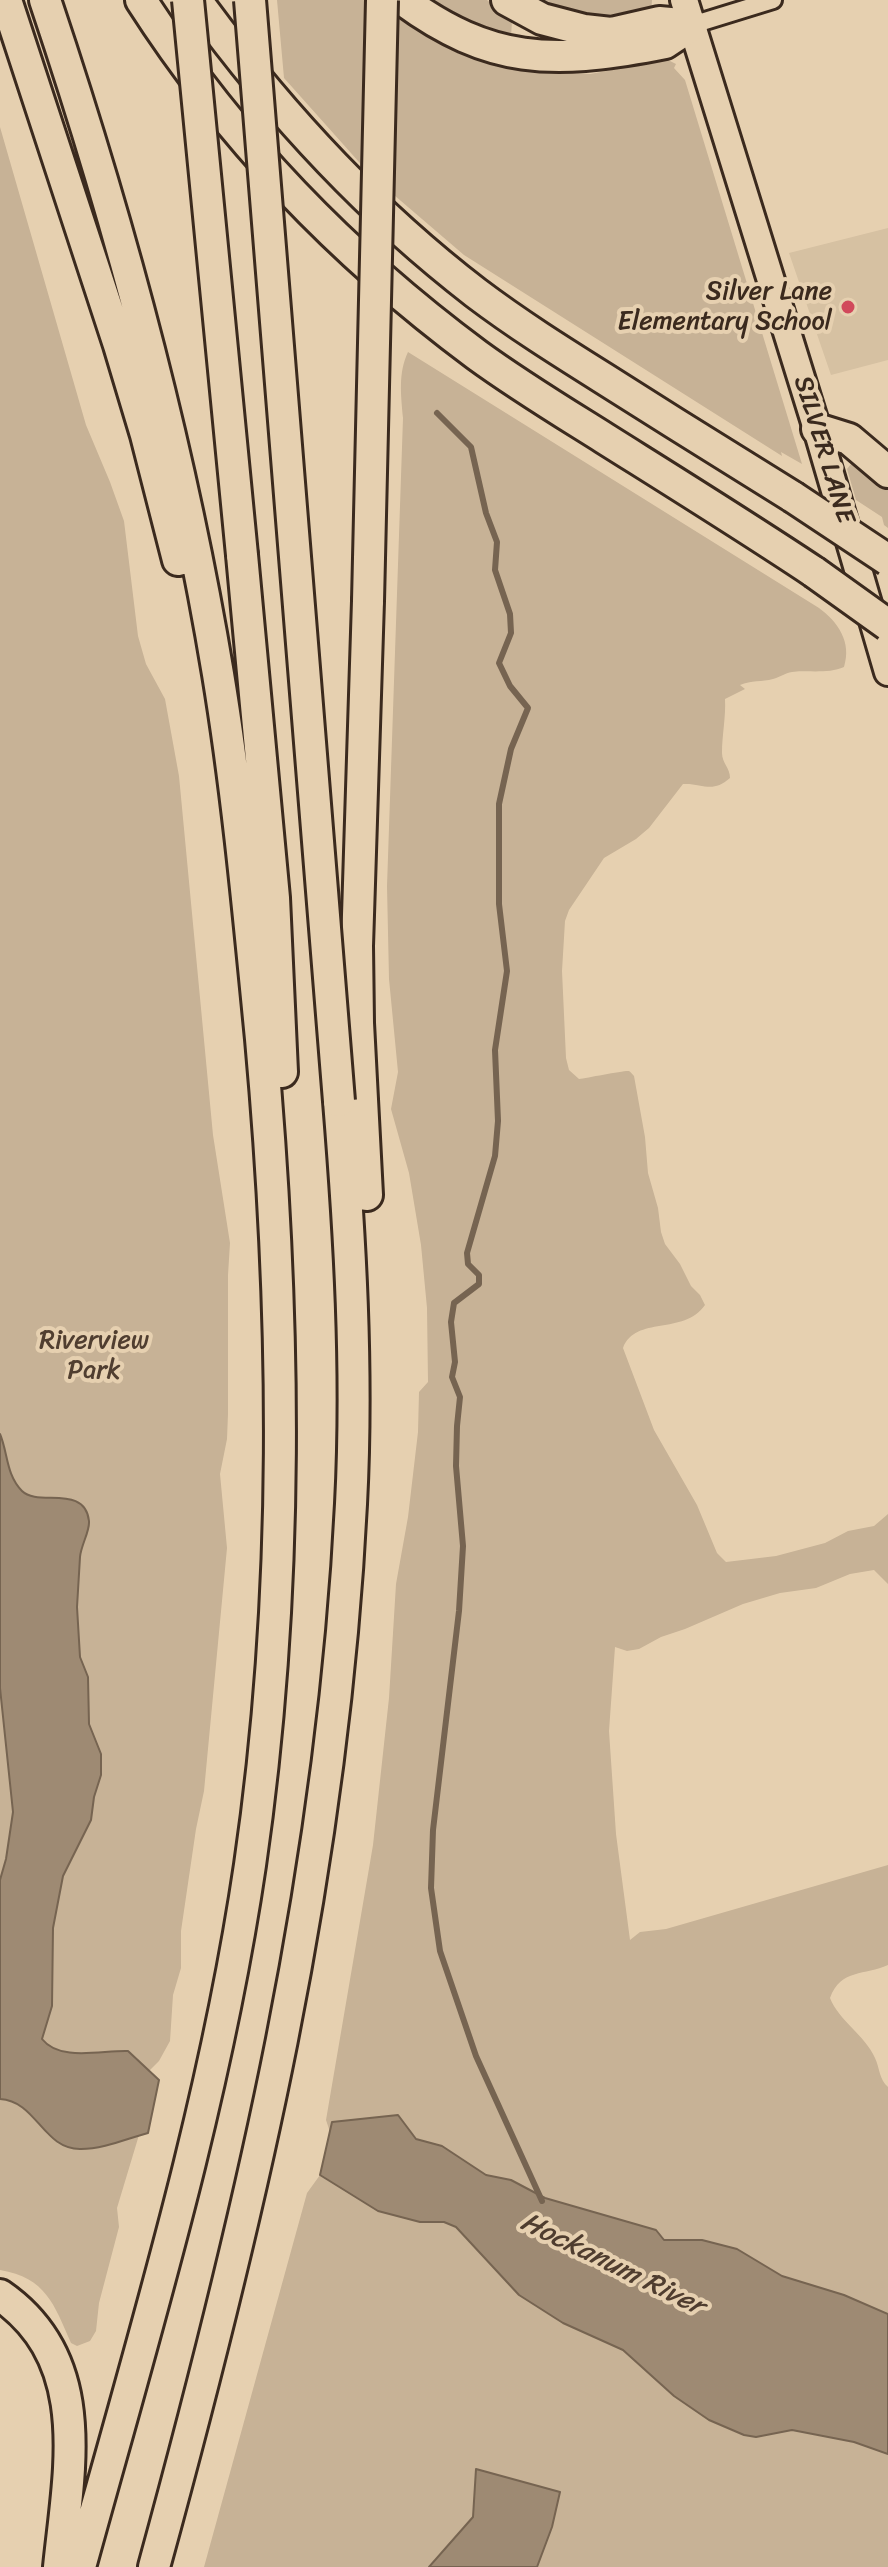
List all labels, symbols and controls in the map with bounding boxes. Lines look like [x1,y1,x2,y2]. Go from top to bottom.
place label: Silver Lane Elementary School [617,276,832,338]
marker: Silver Lane Elementary School [839,298,857,316]
street label: SILVER LANE [786,372,860,528]
park label: Riverview Park [39,1325,149,1386]
water label: Hockanum River [515,2206,709,2324]

